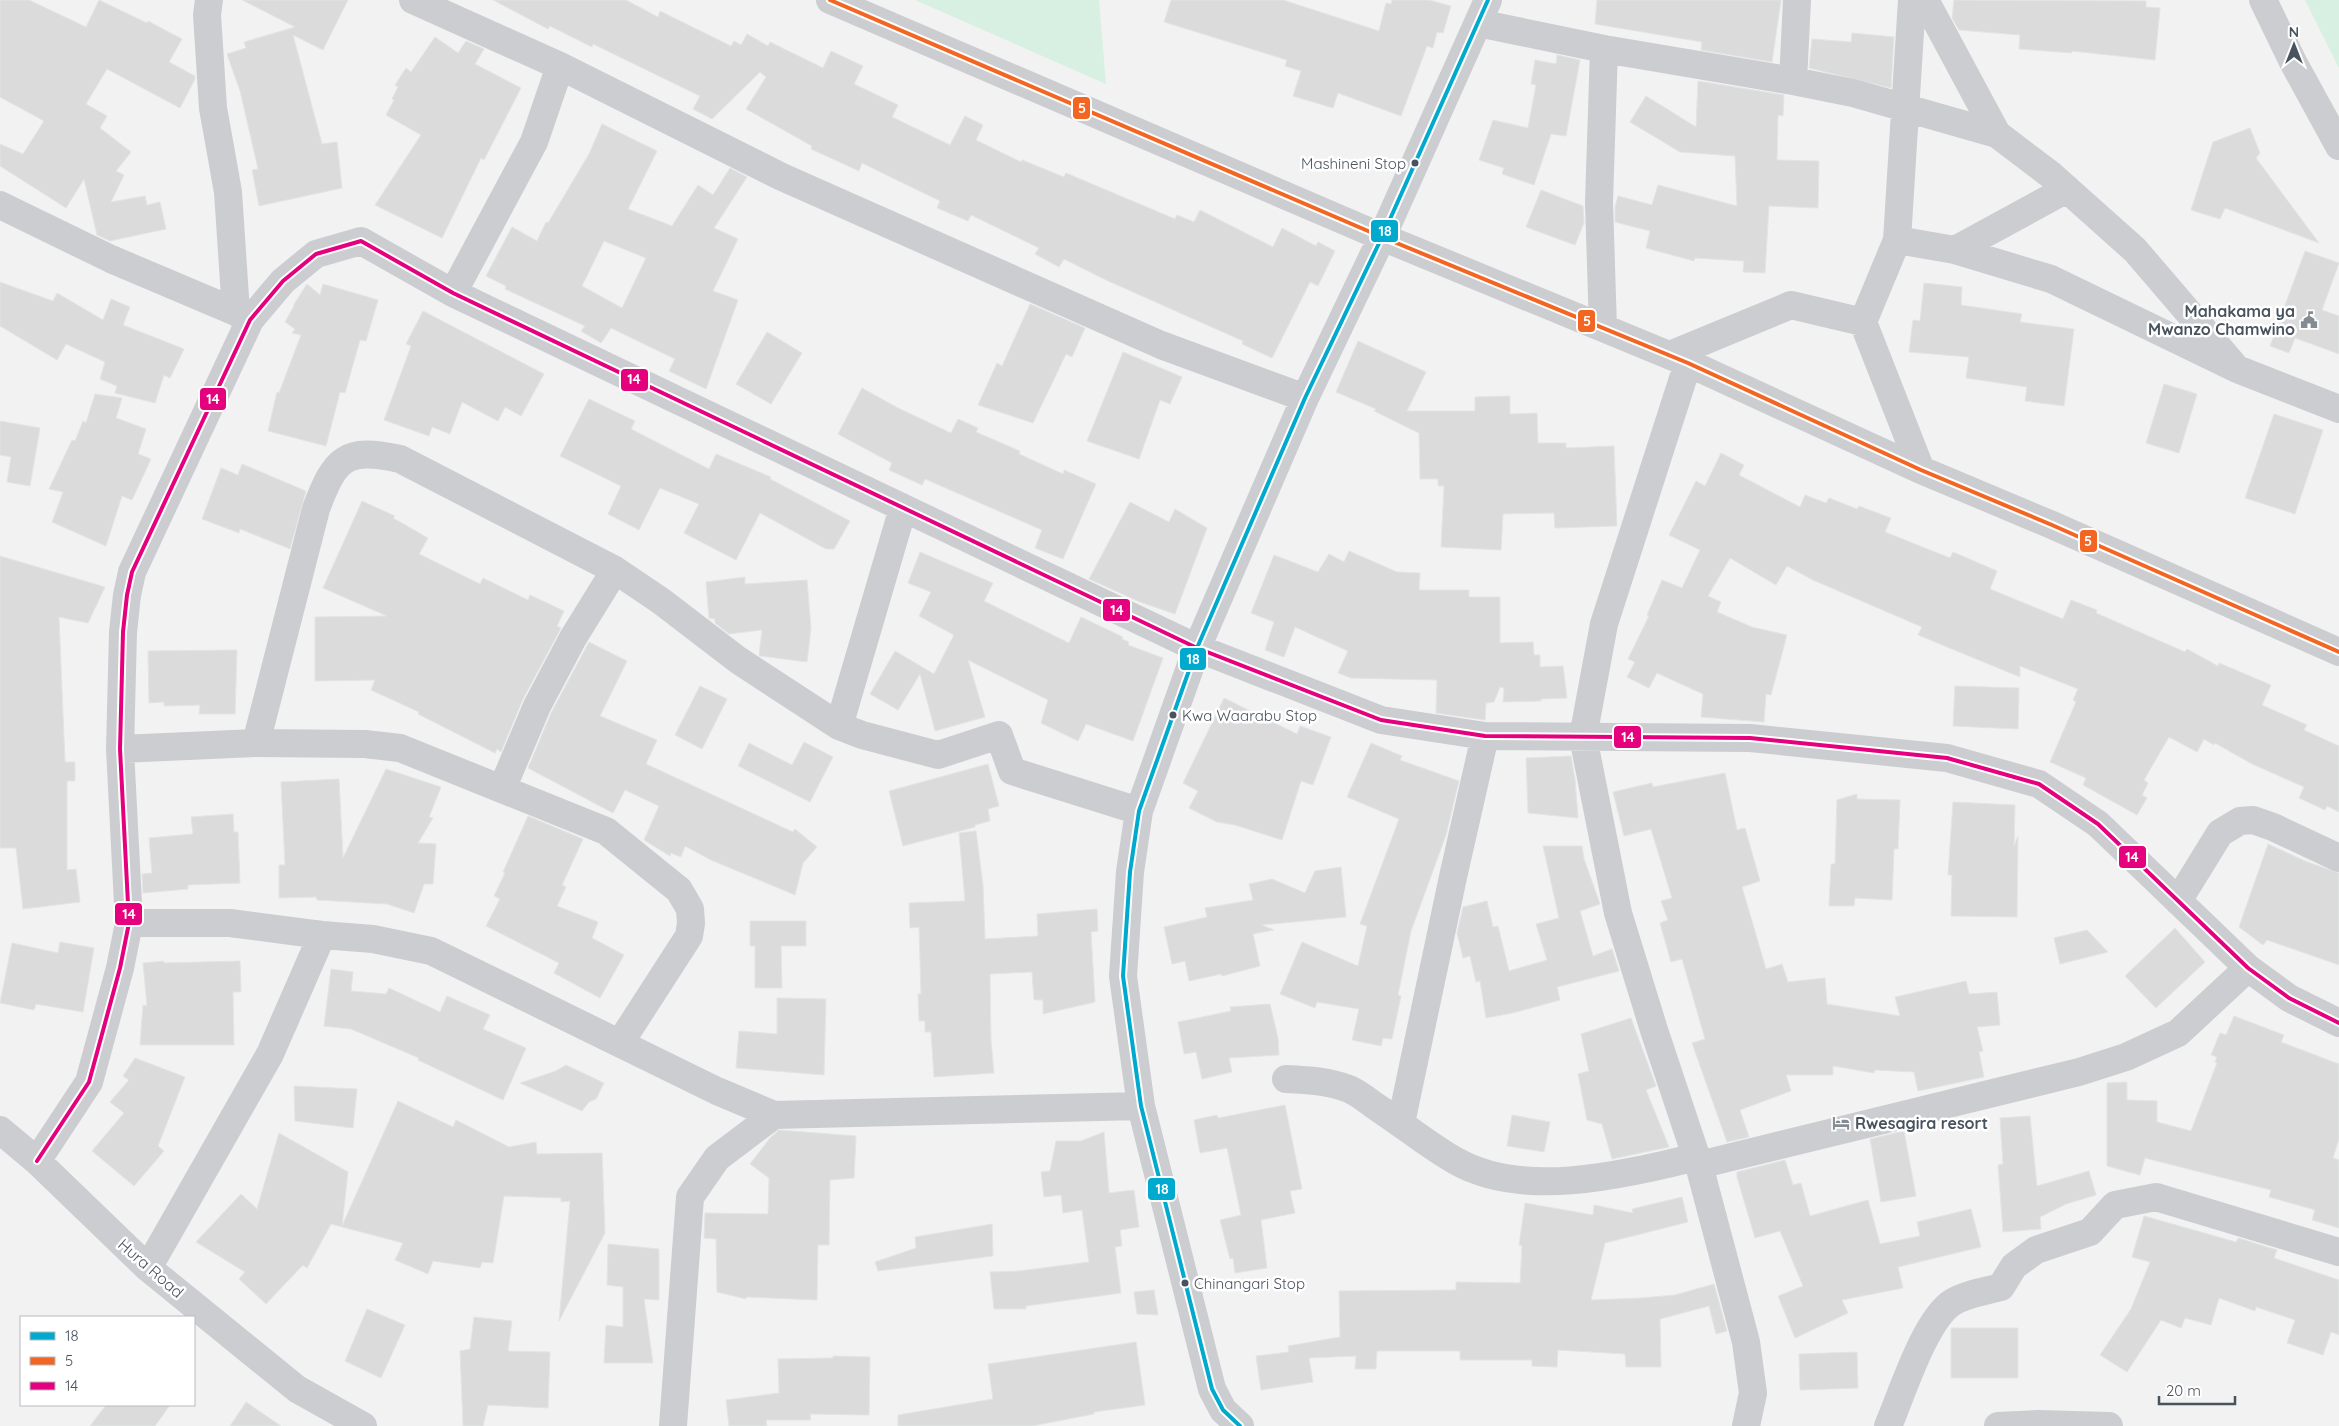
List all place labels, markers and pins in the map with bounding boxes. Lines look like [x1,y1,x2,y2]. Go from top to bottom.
place label: Mashineni Stop [1301,154,1406,173]
marker: Mashineni Stop [1410,158,1420,168]
place label: Mahakama ya Mwanzo Chamwino [2148,301,2295,339]
public building icon: Mahakama ya Mwanzo Chamwino [2299,310,2319,330]
place label: Kwa Waarabu Stop [1182,706,1317,725]
marker: Kwa Waarabu Stop [1168,710,1178,720]
hotel icon: Rwesagira resort [1831,1113,1851,1133]
place label: Rwesagira resort [1855,1113,1988,1133]
place label: Chinangari Stop [1194,1274,1305,1293]
marker: Chinangari Stop [1180,1278,1190,1288]

